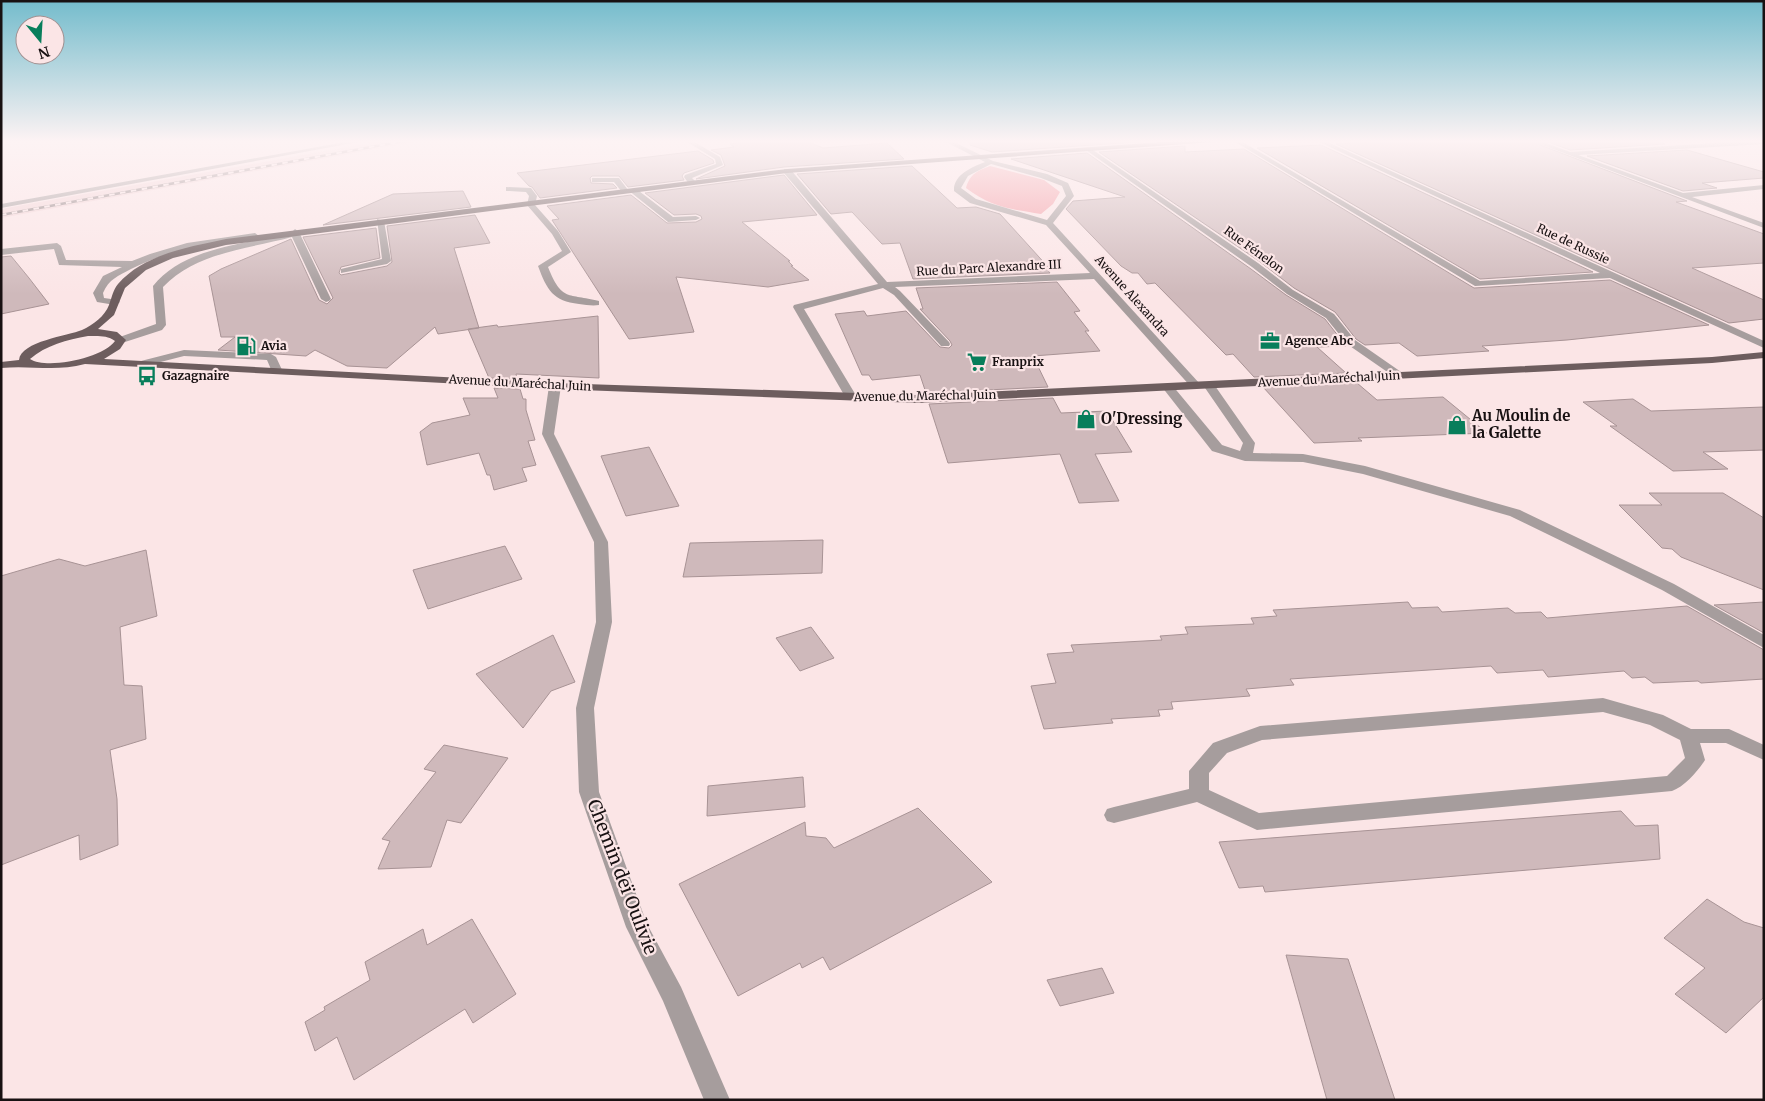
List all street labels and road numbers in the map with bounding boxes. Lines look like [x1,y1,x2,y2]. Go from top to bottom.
street label: Rue de Russie [1534,220,1612,267]
street label: Rue Fénelon [1221,223,1287,276]
street label: Avenue Alexandra [1091,251,1173,340]
street label: Rue du Parc Alexandre III [916,256,1062,279]
street label: Avenue du Maréchal Juin [1256,367,1401,390]
street label: Avenue du Maréchal Juin [447,371,592,394]
street label: Avenue du Maréchal Juin [853,387,996,404]
street label: Chemin deï Oulivie [582,796,663,958]

